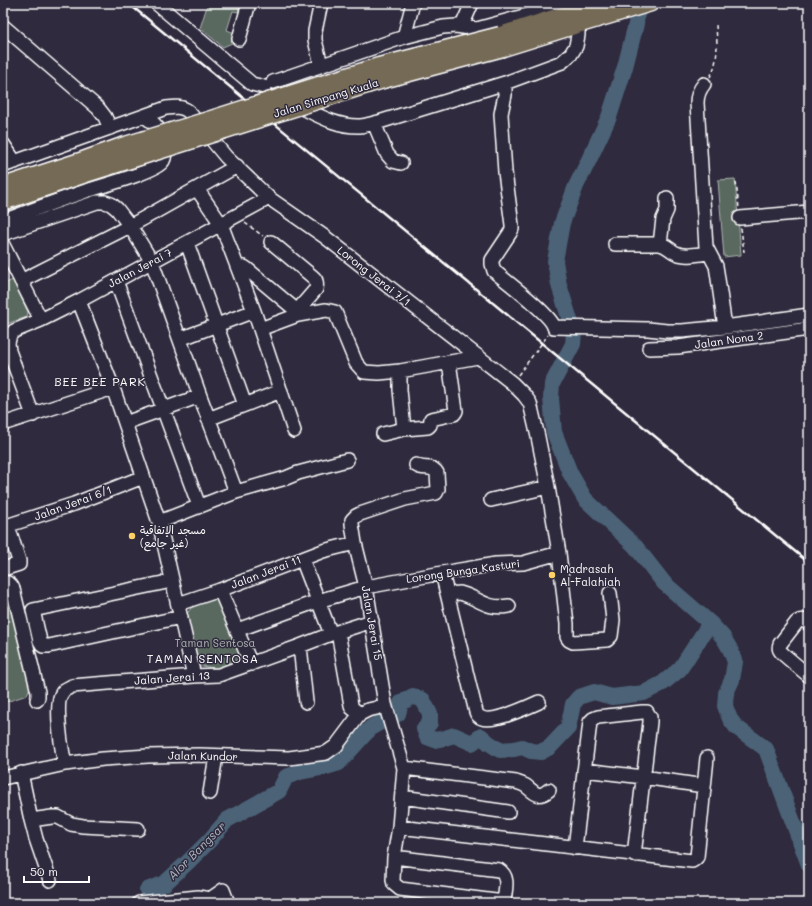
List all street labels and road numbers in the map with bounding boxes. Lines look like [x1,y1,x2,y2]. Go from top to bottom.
street label: Jalan Simpang Kuala [271,74,380,121]
street label: Lorong Jerai 7/1 [335,242,414,309]
street label: Jalan Jerai 7 [105,244,174,291]
street label: Jalan Nona 2 [694,327,764,352]
street label: Jalan Jerai 6/1 [32,482,114,524]
street label: Jalan Jerai 11 [229,551,303,592]
street label: Lorong Bunga Kasturi [405,555,521,586]
street label: Jalan Jerai 15 [359,584,386,661]
street label: Jalan Jerai 13 [134,667,211,688]
street label: Jalan Kundor [168,747,238,764]

